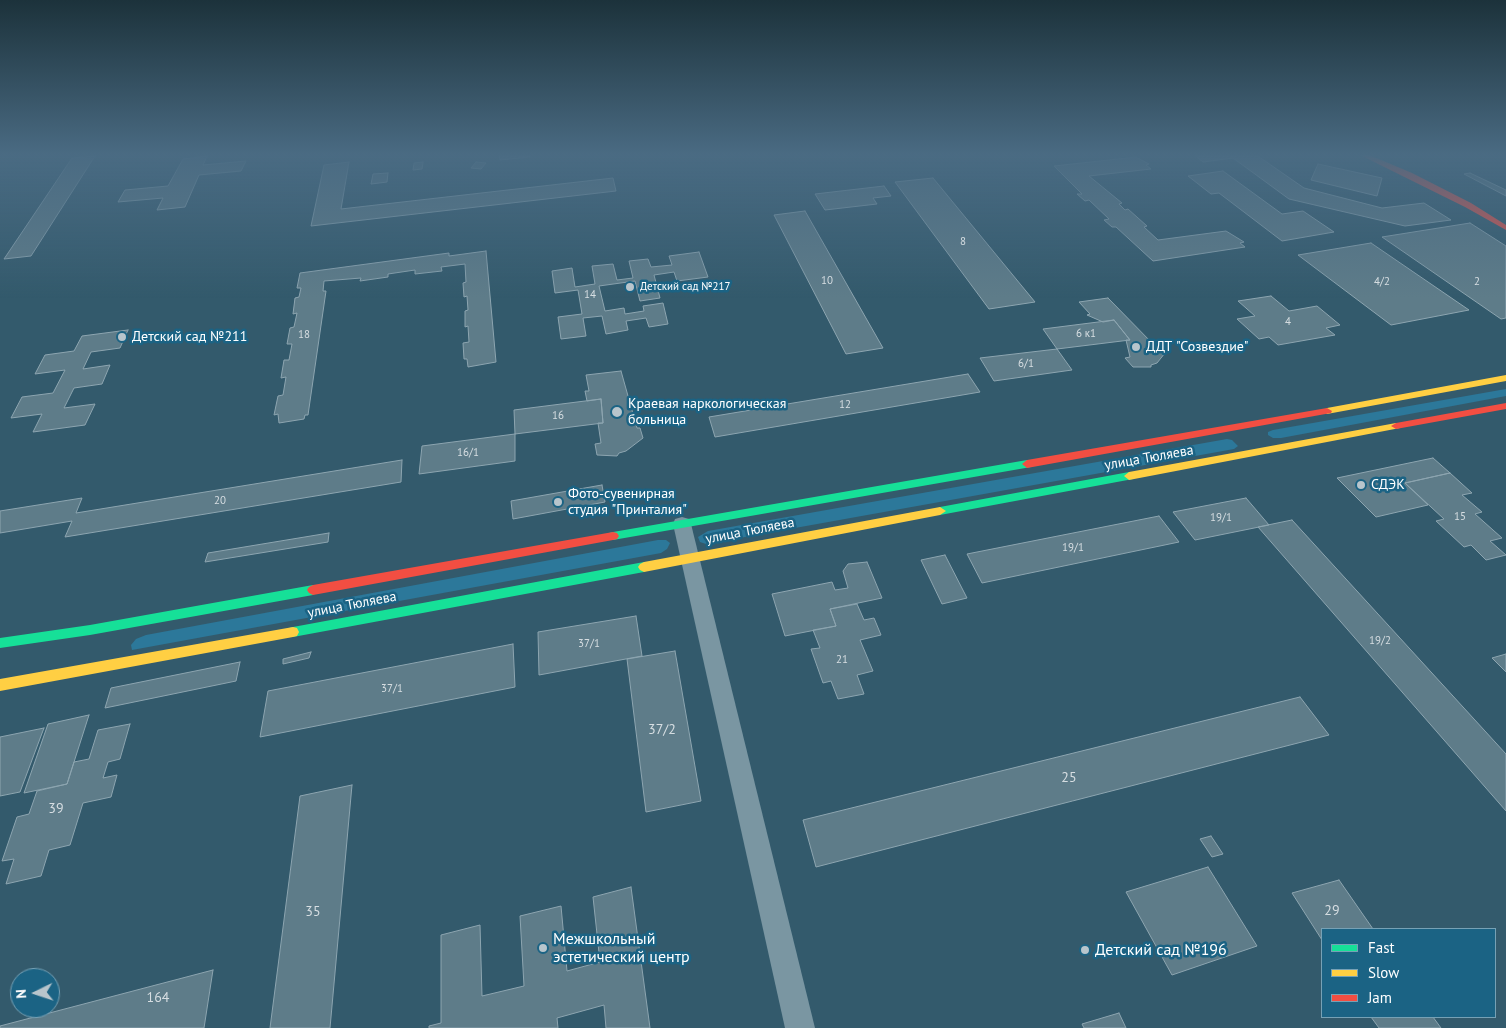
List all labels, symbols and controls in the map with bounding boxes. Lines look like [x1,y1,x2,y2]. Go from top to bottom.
house number: 8 [960,235,966,249]
house number: 10 [821,274,833,288]
house number: 4/2 [1374,275,1390,289]
house number: 2 [1474,275,1480,289]
place label: Детский сад №217 [640,280,731,294]
marker: Детский сад №217 [624,281,636,293]
house number: 14 [584,288,596,302]
house number: 4 [1285,315,1291,329]
house number: 6 к1 [1076,327,1096,341]
house number: 18 [298,328,310,342]
place label: Детский сад №211 [132,329,247,345]
marker: Детский сад №211 [116,331,128,343]
place label: ДДТ "Созвездие" [1146,339,1248,355]
marker: ДДТ "Созвездие" [1130,341,1142,353]
house number: 6/1 [1018,357,1034,371]
place label: Краевая наркологическая больница [628,396,786,428]
house number: 12 [839,398,851,412]
marker: Краевая наркологическая больница [610,405,624,419]
house number: 16 [552,409,564,423]
street label: улица Тюляева [1103,442,1195,474]
house number: 16/1 [457,446,479,460]
place label: СДЭК [1371,477,1405,493]
marker: СДЭК [1355,479,1367,491]
place label: Фото-сувенирная студия "Принталия" [568,486,687,518]
house number: 20 [214,494,226,508]
marker: Фото-сувенирная студия "Принталия" [552,496,564,508]
house number: 15 [1454,510,1466,524]
house number: 19/1 [1210,511,1232,525]
street label: улица Тюляева [704,514,796,548]
house number: 19/1 [1062,541,1084,555]
street label: улица Тюляева [306,588,398,622]
house number: 19/2 [1369,634,1391,648]
house number: 37/1 [578,637,600,651]
house number: 21 [836,653,848,667]
house number: 37/1 [381,682,403,696]
house number: 37/2 [648,722,676,738]
house number: 25 [1061,770,1077,786]
house number: 39 [48,801,64,817]
house number: 29 [1324,903,1340,919]
house number: 35 [305,904,321,920]
legend [1321,928,1496,1018]
place label: Межшкольный эстетический центр [553,929,690,967]
text: Fast [1368,938,1395,957]
place label: Детский сад №196 [1095,940,1227,960]
marker: Межшкольный эстетический центр [537,942,549,954]
marker: Детский сад №196 [1079,944,1091,956]
text: Slow [1368,963,1399,982]
north arrow [10,968,60,1018]
text: Jam [1368,988,1392,1007]
text: N [12,989,30,999]
house number: 164 [147,990,169,1006]

